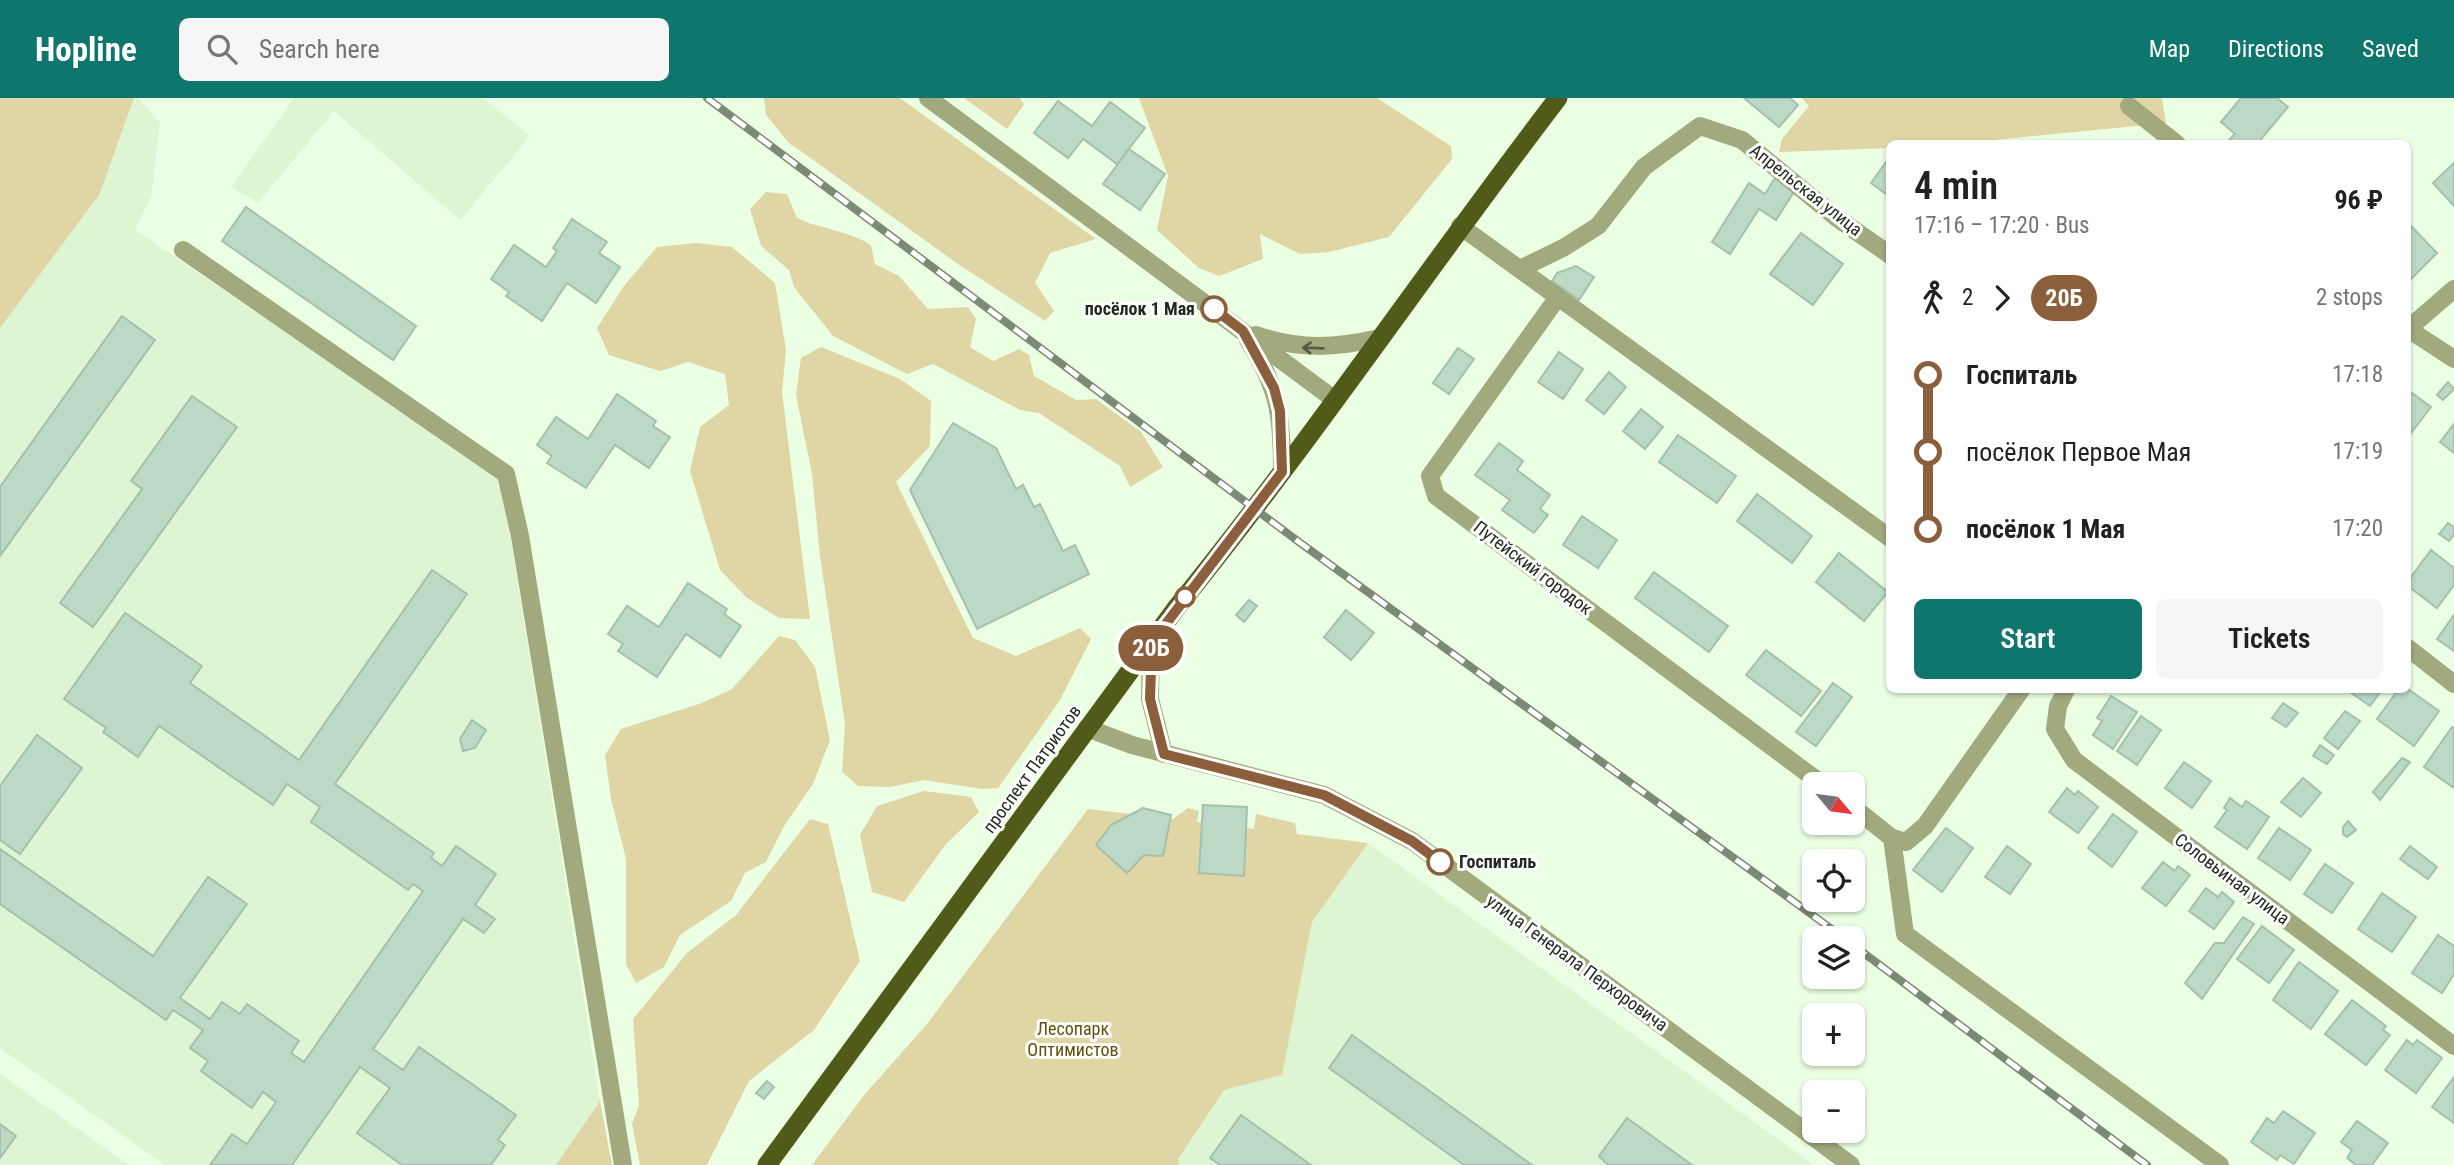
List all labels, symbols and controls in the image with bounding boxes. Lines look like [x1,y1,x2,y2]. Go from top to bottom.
search box [179,18,669,81]
text: Hopline [35,30,137,69]
icon: search [203,30,241,68]
text: Search here [259,34,380,64]
text: Map [2149,35,2190,63]
text: Directions [2228,35,2324,63]
text: Saved [2362,35,2419,63]
street label: Апрельская улица [1746,139,1867,240]
text: 4 min [1914,164,1998,208]
text: 96 ₽ [2334,185,2383,215]
text: 17:16 – 17:20 · Bus [1914,212,2090,239]
icon: walk [1914,279,1952,317]
icon: forward [1983,279,2021,317]
text: 2 [1962,284,1973,311]
text: 20Б [2045,284,2083,312]
text: 2 stops [2316,284,2383,311]
marker: посёлок 1 Мая [1201,296,1227,322]
place label: посёлок 1 Мая [1085,298,1195,319]
one-way arrow [1302,341,1325,355]
text: Госпиталь [1966,360,2077,390]
text: 17:18 [2332,361,2383,388]
text: посёлок Первое Мая [1966,437,2191,467]
text: 17:19 [2332,438,2383,465]
text: посёлок 1 Мая [1966,514,2125,544]
text: 17:20 [2332,515,2383,542]
street label: Путейский городок [1470,516,1597,619]
unlabelled marker [1175,587,1195,607]
button: Start [1914,599,2142,679]
button: Tickets [2156,599,2383,679]
line badge: 20Б [1111,625,1191,671]
text: 20Б [1132,634,1170,662]
street label: проспект Патриотов [978,701,1085,837]
north arrow [1802,772,1866,835]
map controls [1802,772,1865,1143]
street label: Соловьиная улица [2171,829,2294,929]
marker: Госпиталь [1427,849,1453,875]
button: locate [1802,849,1865,912]
place label: Госпиталь [1459,851,1536,872]
street label: улица Генерала Перхоровича [1483,890,1672,1035]
button: layers [1802,926,1865,989]
button: + [1802,1003,1865,1066]
park label: Лесопарк Оптимистов [1027,1018,1119,1060]
button: − [1802,1080,1865,1143]

